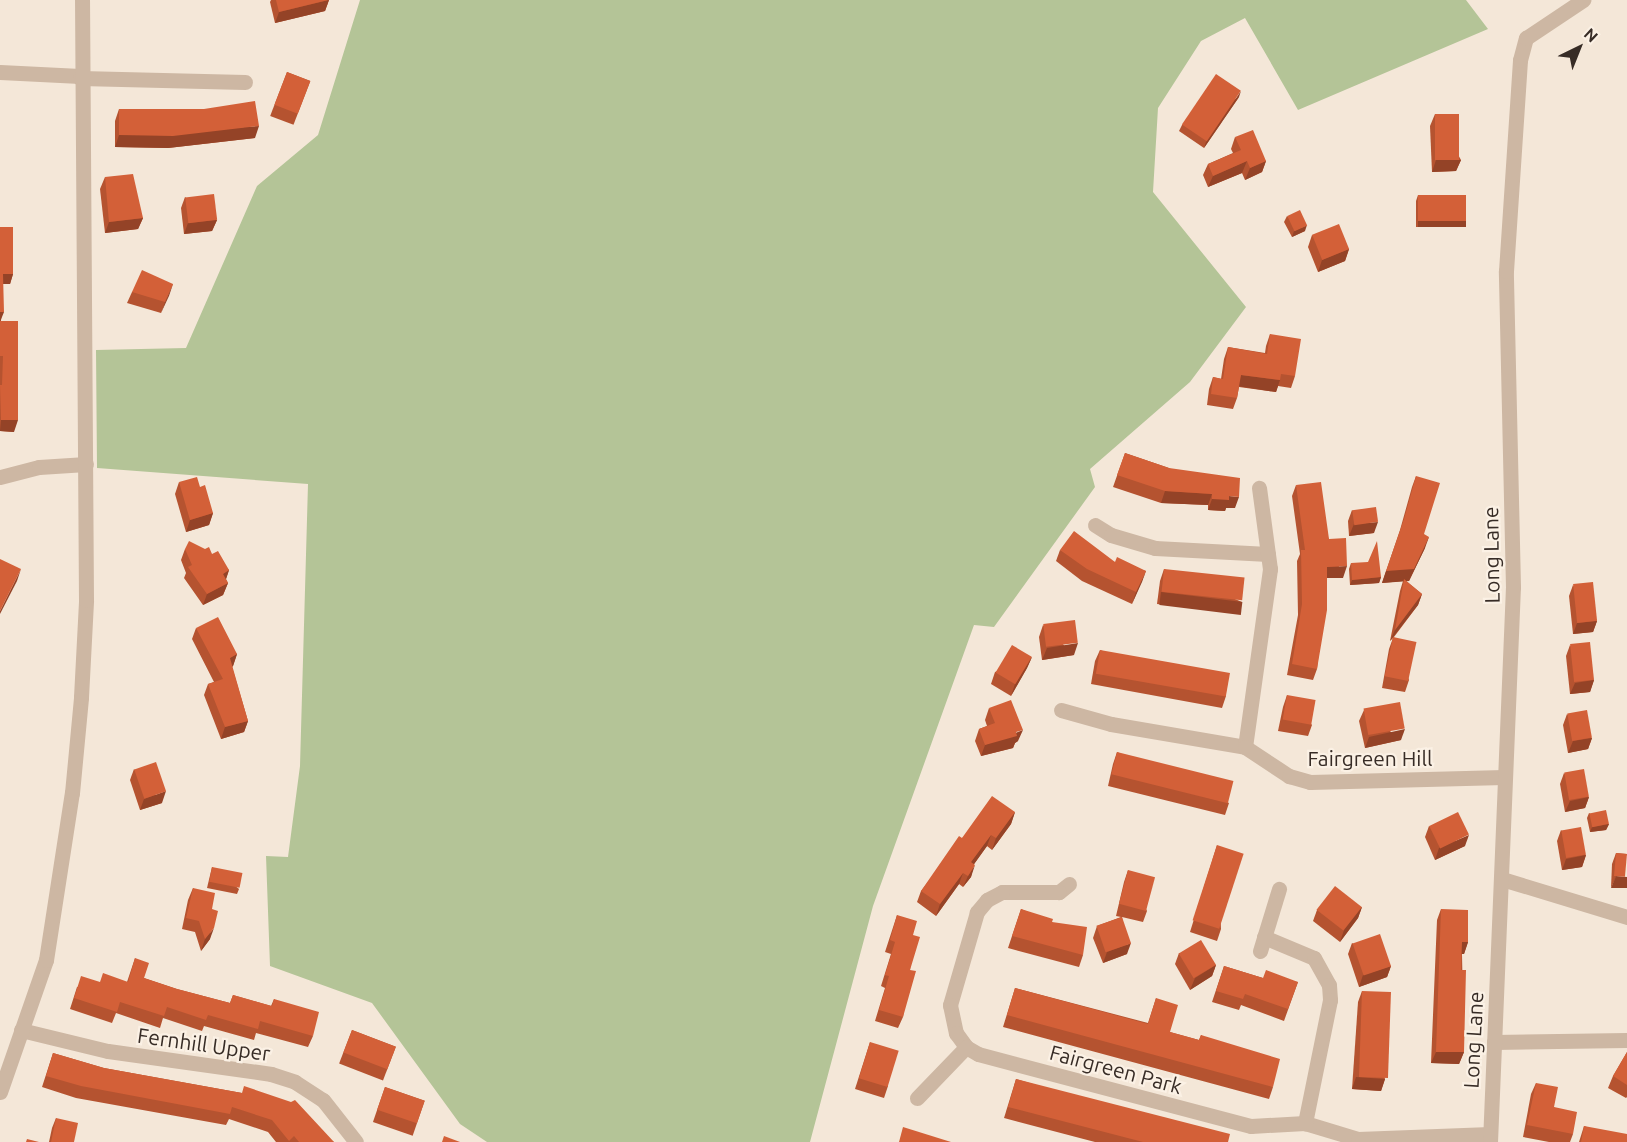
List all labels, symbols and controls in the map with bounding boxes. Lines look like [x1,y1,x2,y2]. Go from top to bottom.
north arrow [1549,18,1609,78]
text: N [1581,24,1602,45]
street label: Long Lane [1478,506,1504,604]
street label: Fairgreen Hill [1308,745,1432,771]
street label: Long Lane [1458,991,1488,1089]
street label: Fernhill Upper [136,1022,272,1066]
street label: Fairgreen Park [1047,1039,1185,1099]

